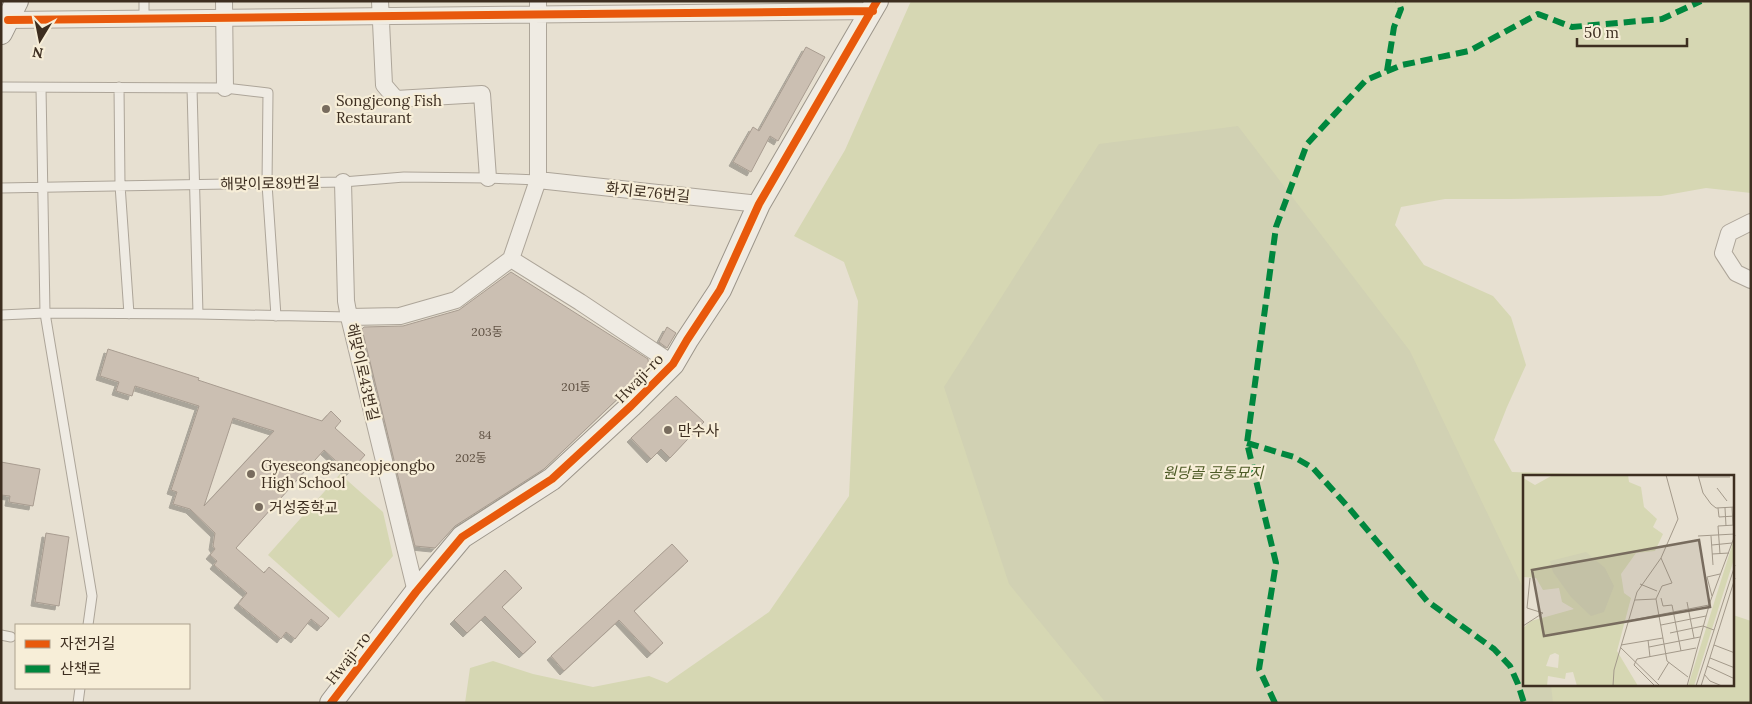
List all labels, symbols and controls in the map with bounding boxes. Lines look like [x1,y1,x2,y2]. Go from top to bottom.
north arrow [15,15,65,65]
scale bar [1577,15,1687,47]
text: 50 m [1584,23,1619,42]
text: N [31,43,45,63]
place label: Songjeong Fish Restaurant [336,91,442,127]
marker: Songjeong Fish Restaurant [320,103,332,115]
street label: 해맞이로89번길 [220,173,320,193]
street label: 화지로76번길 [605,178,691,206]
street label: 해맞이로43번길 [343,321,383,423]
house number: 203동 [471,324,503,339]
street label: Hwaji-ro [611,349,667,407]
house number: 201동 [561,379,591,394]
place label: 만수사 [678,421,720,440]
marker: 만수사 [662,424,674,436]
house number: 84 [478,427,492,442]
house number: 202동 [455,450,487,465]
place label: Gyeseongsaneopjeongbo High School [261,456,435,492]
park label: 원당골 공동묘지 [1163,463,1264,482]
marker: Gyeseongsaneopjeongbo High School [245,468,257,480]
inset map [1523,475,1734,686]
place label: 거성중학교 [269,498,338,517]
marker: 거성중학교 [253,501,265,513]
legend [15,624,190,689]
street label: Hwaji-ro [322,628,375,688]
text: 자전거길 [60,634,115,653]
text: 산책로 [60,659,101,678]

